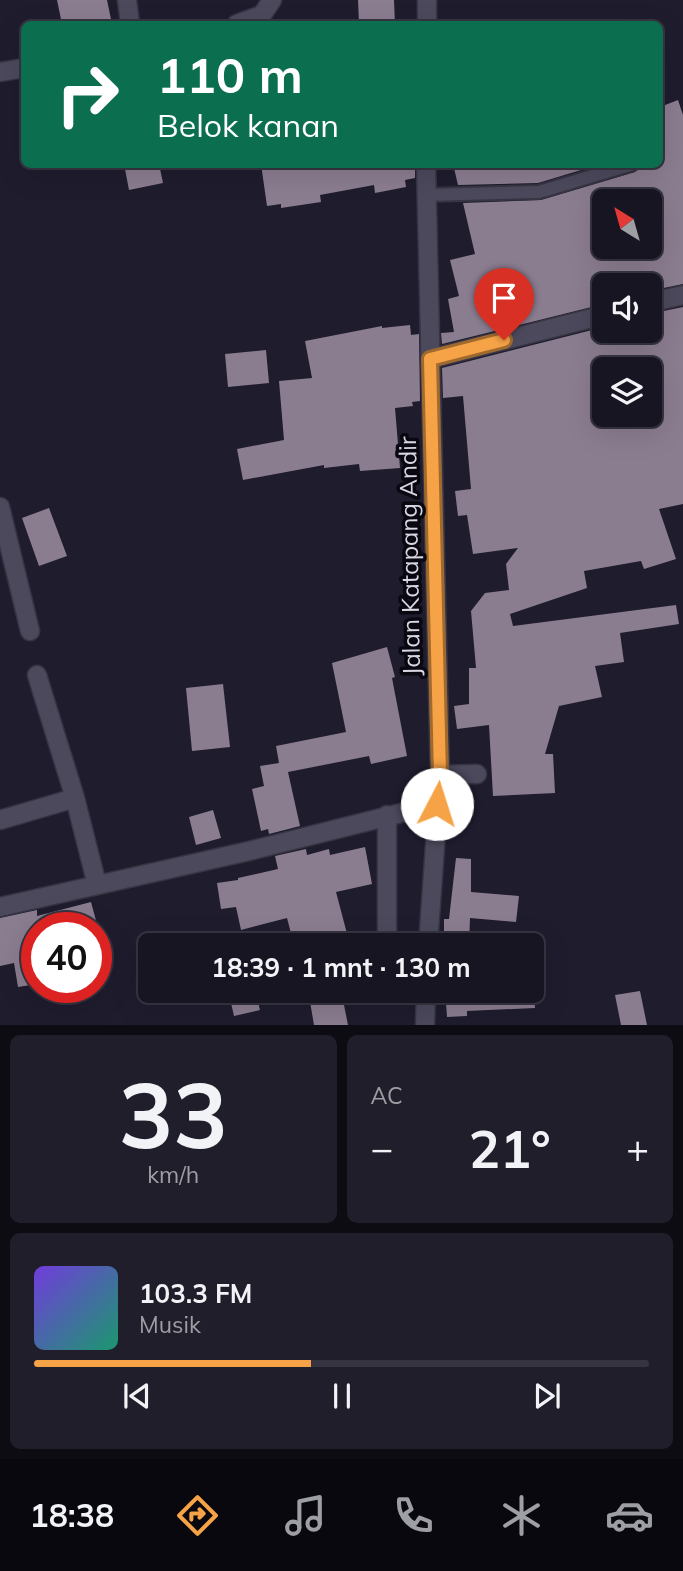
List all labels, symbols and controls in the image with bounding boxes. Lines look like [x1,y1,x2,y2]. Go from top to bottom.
text: 110 m [157,44,303,105]
icon: right [42,49,133,140]
text: Belok kanan [157,105,339,145]
north arrow [592,189,662,259]
map controls [592,189,662,427]
pin [474,268,534,340]
button: sound [592,273,662,343]
icon: arrive [485,279,523,317]
button: layers [592,357,662,427]
street label: Jalan Katapang Andir [392,436,426,676]
position arrow [400,767,474,841]
speed limit sign: 40 [21,912,112,1003]
text: 18:39 · 1 mnt · 130 m [211,951,471,984]
text: 33 [119,1057,228,1171]
text: AC [371,1081,403,1110]
text: 21° [469,1116,551,1181]
text: − [371,1124,393,1172]
text: + [626,1124,649,1172]
text: km/h [147,1160,199,1189]
text: 103.3 FM [139,1277,252,1310]
text: Musik [139,1310,201,1339]
icon: previous [118,1377,156,1415]
icon: pause [323,1377,361,1415]
icon: next [528,1377,566,1415]
icon: directions [173,1491,222,1540]
icon: music [281,1491,330,1540]
icon: phone [389,1491,438,1540]
icon: climate [497,1491,546,1540]
icon: car [605,1491,654,1540]
text: 18:38 [29,1495,114,1535]

